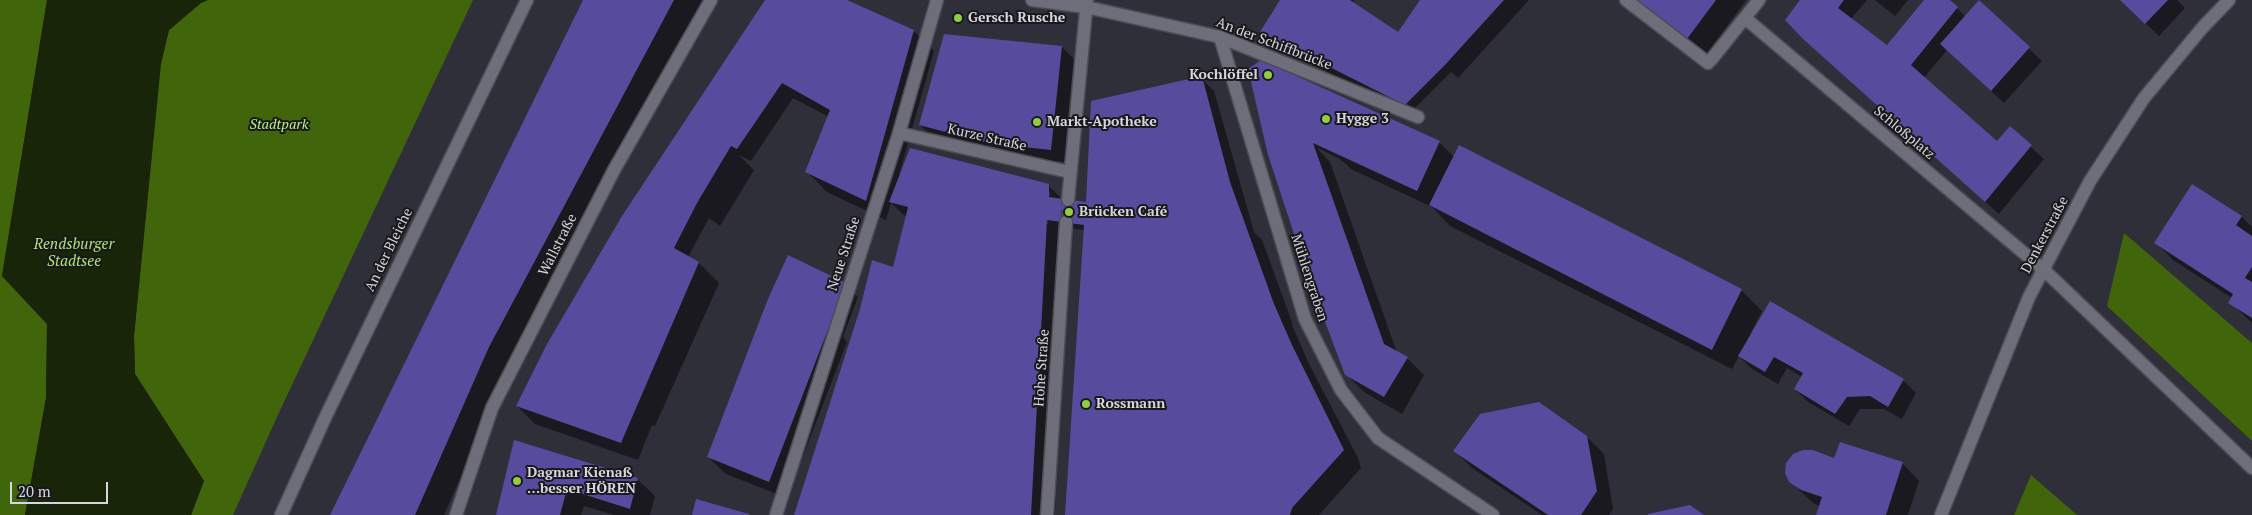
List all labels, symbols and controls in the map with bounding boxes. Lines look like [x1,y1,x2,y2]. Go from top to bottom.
place label: Gersch Rusche [968,10,1065,26]
marker: Gersch Rusche [952,12,964,24]
street label: An der Schiffbrücke [1214,14,1334,74]
place label: Kochlöffel [1189,67,1258,83]
marker: Kochlöffel [1262,69,1274,81]
street label: Schloßplatz [1870,103,1938,163]
place label: Hygge 3 [1336,111,1389,127]
marker: Hygge 3 [1320,113,1332,125]
place label: Markt-Apotheke [1047,114,1157,130]
marker: Markt-Apotheke [1031,116,1043,128]
park label: Stadtpark [250,117,308,133]
street label: Kurze Straße [946,121,1028,155]
street label: Denkerstraße [2018,194,2072,276]
place label: Brücken Café [1079,204,1167,220]
street label: An der Bleiche [362,206,416,294]
marker: Brücken Café [1063,206,1075,218]
street label: Wallstraße [535,211,581,279]
street label: Neue Straße [824,215,864,293]
street label: Mühlengraben [1287,232,1331,324]
water label: Rendsburger Stadtsee [34,236,114,271]
street label: Hohe Straße [1031,329,1053,407]
place label: Rossmann [1096,396,1165,412]
marker: Rossmann [1080,398,1092,410]
place label: Dagmar Kienaß ...besser HÖREN [527,465,636,498]
scale bar [12,472,110,504]
marker: Dagmar Kienaß ...besser HÖREN [511,475,523,487]
text: 20 m [18,481,51,501]

